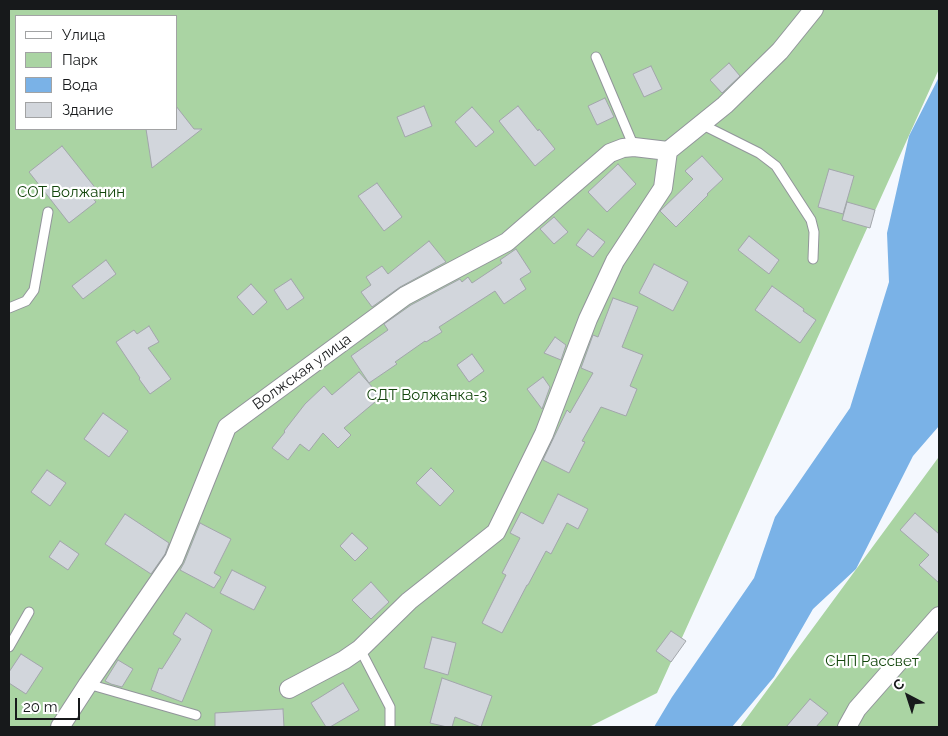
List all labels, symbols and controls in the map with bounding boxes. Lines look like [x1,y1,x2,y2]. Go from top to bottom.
legend [15,15,178,130]
text: Улица [62,26,106,44]
text: Парк [62,51,98,69]
text: Вода [62,76,98,94]
text: Здание [62,101,113,119]
park label: СОТ Волжанин [17,183,125,201]
street label: Волжская улица [249,330,355,414]
park label: СДТ Волжанка-3 [367,386,487,404]
park label: СНП Рассвет [825,652,919,670]
north arrow [883,671,933,721]
text: С [890,675,907,694]
scale bar [18,688,82,720]
text: 20 m [23,698,58,716]

